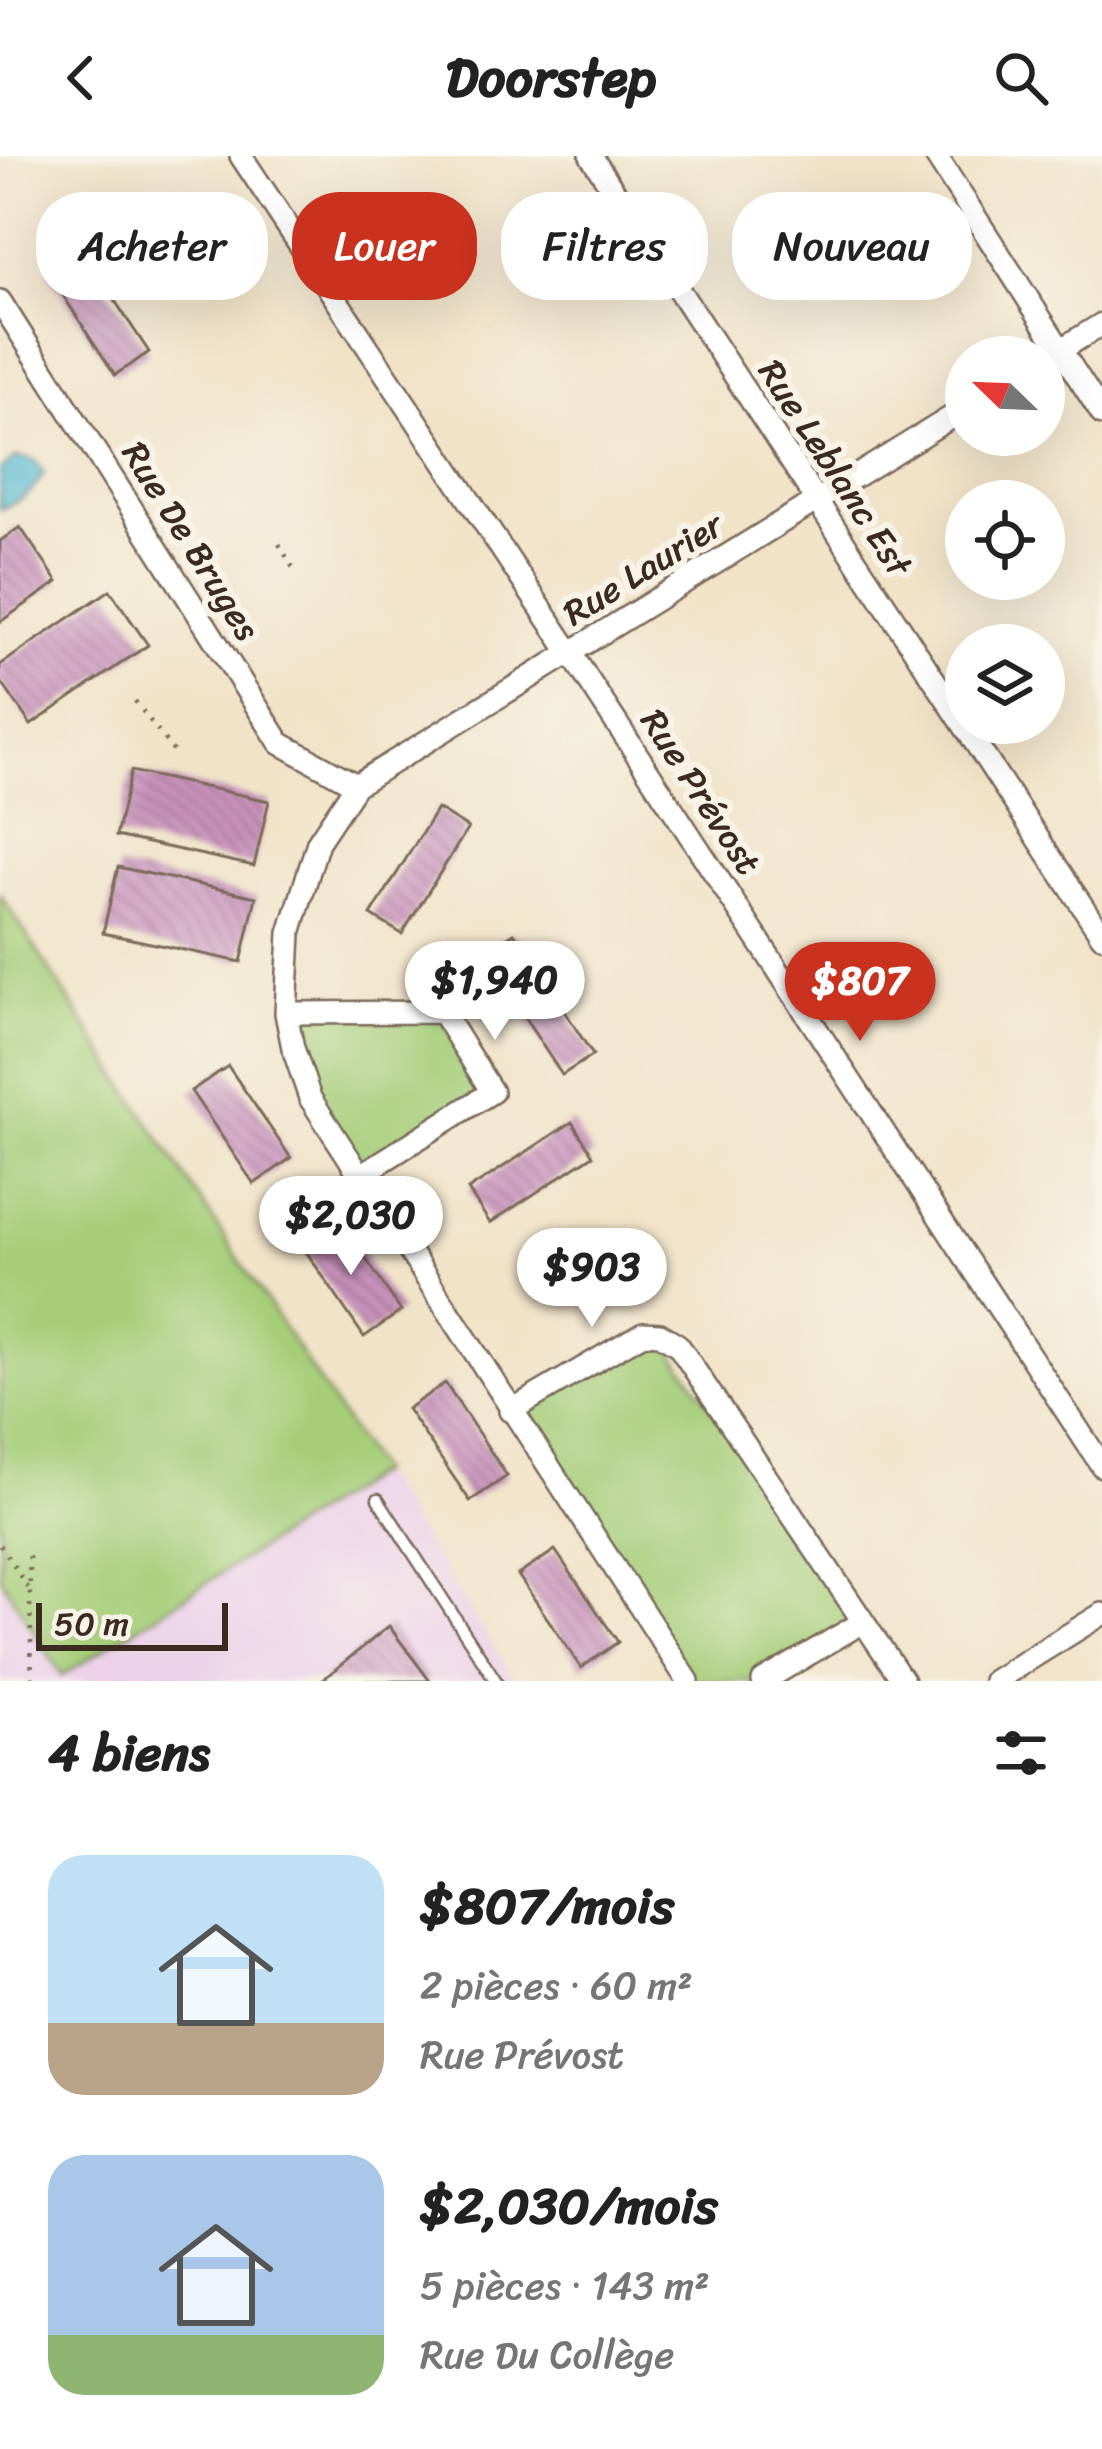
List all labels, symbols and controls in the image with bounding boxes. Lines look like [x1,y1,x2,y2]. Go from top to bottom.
text: Doorstep [446,30,656,126]
icon: back [48,45,114,111]
icon: search [988,45,1054,111]
chip: Acheter [36,192,268,300]
chip: Louer [292,192,477,300]
chip: Filtres [501,192,708,300]
chip: Nouveau [732,192,972,300]
north arrow [945,336,1065,456]
map controls [945,336,1065,744]
street label: Rue Leblanc Est [740,346,930,591]
street label: Rue De Bruges [104,428,278,654]
button: locate [945,480,1065,600]
street label: Rue Laurier [550,493,738,644]
button: layers [945,624,1065,744]
street label: Rue Prévost [623,696,779,888]
pin: $1,940 [397,941,593,1043]
pin: $807 [789,942,931,1044]
text: $1,940 [432,945,558,1014]
text: $807 [812,946,908,1015]
pin: $2,030 [253,1176,449,1278]
text: $2,030 [286,1180,416,1249]
pin: $903 [521,1228,663,1330]
text: $903 [544,1232,640,1301]
text: 50 m [54,1595,129,1653]
scale bar [36,1597,228,1650]
text: 4 biens [48,1708,210,1798]
icon: filters [988,1720,1054,1786]
text: $807/mois [420,1861,674,1951]
icon: home [144,1903,288,2047]
text: 2 pièces · 60 m² [420,1951,693,2020]
text: Rue Prévost [420,2020,624,2089]
text: $2,030/mois [420,2161,718,2251]
icon: home [144,2203,288,2347]
text: 5 pièces · 143 m² [420,2251,710,2320]
text: Rue Du Collège [420,2320,674,2389]

